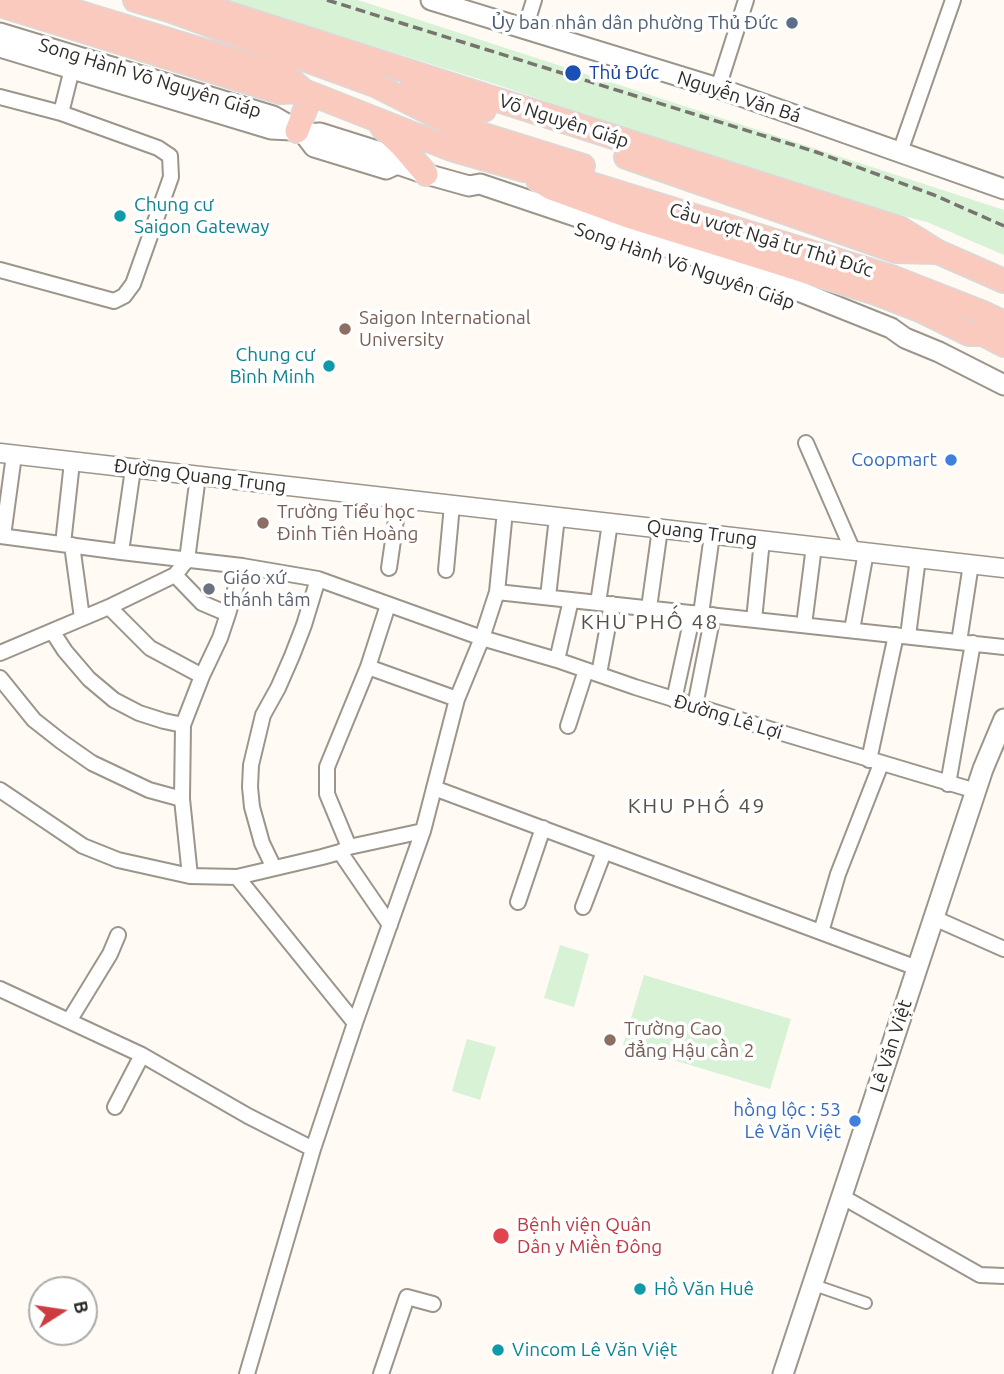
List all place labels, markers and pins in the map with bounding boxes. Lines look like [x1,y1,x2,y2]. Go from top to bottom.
place label: Ủy ban nhân dân phường Thủ Đức [491,12,778,34]
marker: Ủy ban nhân dân phường Thủ Đức [784,15,800,31]
place label: Thủ Đức [589,62,659,84]
marker: Thủ Đức [563,63,583,83]
place label: Chung cư Saigon Gateway [134,194,270,238]
marker: Chung cư Saigon Gateway [112,208,128,224]
place label: Saigon International University [359,307,531,351]
marker: Saigon International University [337,321,353,337]
place label: Chung cư Bình Minh [229,344,315,388]
marker: Chung cư Bình Minh [321,358,337,374]
place label: Coopmart [851,449,937,471]
marker: Coopmart [943,452,959,468]
place label: Trường Tiểu học Đinh Tiên Hoàng [277,501,419,545]
marker: Trường Tiểu học Đinh Tiên Hoàng [255,515,271,531]
place label: Giáo xứ thánh tâm [223,567,311,611]
marker: Giáo xứ thánh tâm [201,581,217,597]
place label: Trường Cao đẳng Hậu cần 2 [624,1018,754,1062]
marker: Trường Cao đẳng Hậu cần 2 [602,1032,618,1048]
place label: hồng lộc : 53 Lê Văn Việt [733,1099,841,1143]
marker: hồng lộc : 53 Lê Văn Việt [847,1113,863,1129]
place label: Bệnh viện Quân Dân y Miền Đông [517,1214,662,1258]
marker: Bệnh viện Quân Dân y Miền Đông [491,1226,511,1246]
place label: Hồ Văn Huê [654,1278,754,1300]
marker: Hồ Văn Huê [632,1281,648,1297]
place label: Vincom Lê Văn Việt [512,1339,677,1361]
marker: Vincom Lê Văn Việt [490,1342,506,1358]

